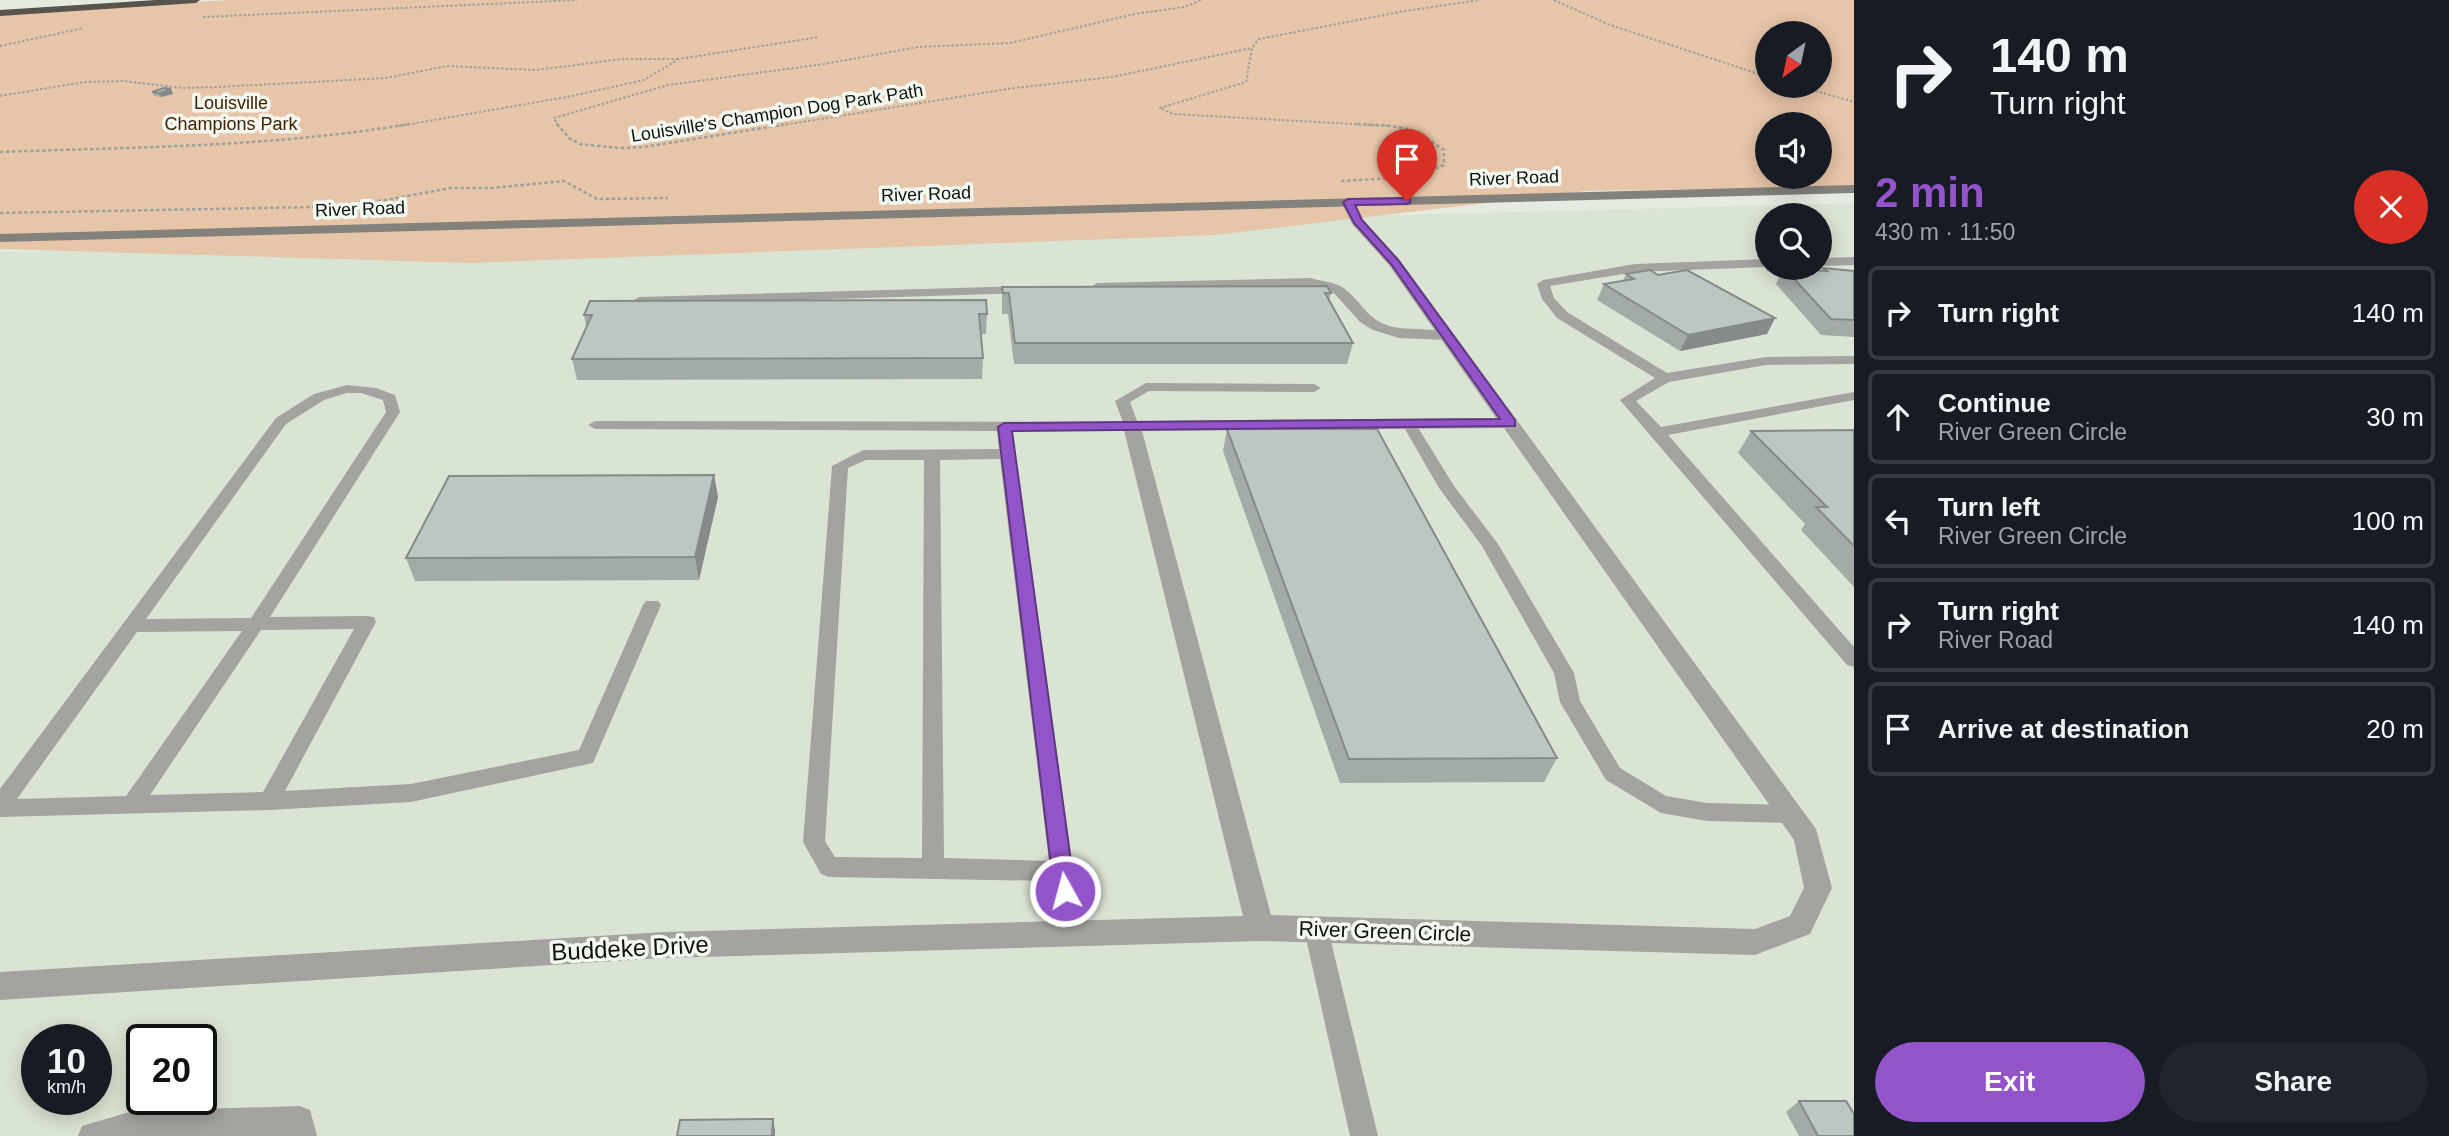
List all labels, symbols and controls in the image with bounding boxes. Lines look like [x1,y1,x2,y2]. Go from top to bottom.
north arrow [1755,21,1832,98]
map controls [1755,21,1832,280]
icon: right [1875,28,1966,119]
text: 140 m [1990,28,2129,82]
street label: Louisville's Champion Dog Park Path [629,80,925,146]
text: Turn right [1990,85,2126,121]
park label: Louisville Champions Park [164,93,299,134]
button: sound [1755,112,1832,189]
pin [1377,129,1437,201]
icon: arrive [1388,140,1426,178]
street label: River Road [1469,166,1559,190]
text: 2 min [1875,169,1985,216]
button: close [2354,170,2428,244]
street label: River Road [881,182,971,206]
street label: River Road [315,197,405,221]
button: search [1755,203,1832,280]
text: 430 m · 11:50 [1875,219,2015,245]
icon: right [1879,294,1917,332]
text: Turn right [1938,298,2059,328]
text: 140 m [2352,298,2424,328]
text: Continue [1938,388,2051,418]
icon: ahead [1879,398,1917,436]
text: 30 m [2366,402,2424,432]
text: River Green Circle [1938,419,2127,445]
text: Turn left [1938,492,2040,522]
icon: left [1879,502,1917,540]
text: 100 m [2352,506,2424,536]
text: River Green Circle [1938,523,2127,549]
text: Turn right [1938,596,2059,626]
icon: right [1879,606,1917,644]
text: 140 m [2352,610,2424,640]
text: River Road [1938,627,2053,653]
icon: arrive [1879,710,1917,748]
text: Arrive at destination [1938,714,2189,744]
text: 20 m [2366,714,2424,744]
position arrow [1028,854,1102,928]
street label: River Green Circle [1298,916,1472,946]
street label: Buddeke Drive [551,930,709,966]
speed limit sign: 20 [126,1024,217,1115]
text: 10 [47,1041,86,1080]
button: Exit [1875,1042,2145,1122]
button: Share [2159,1042,2428,1122]
text: km/h [47,1077,86,1097]

